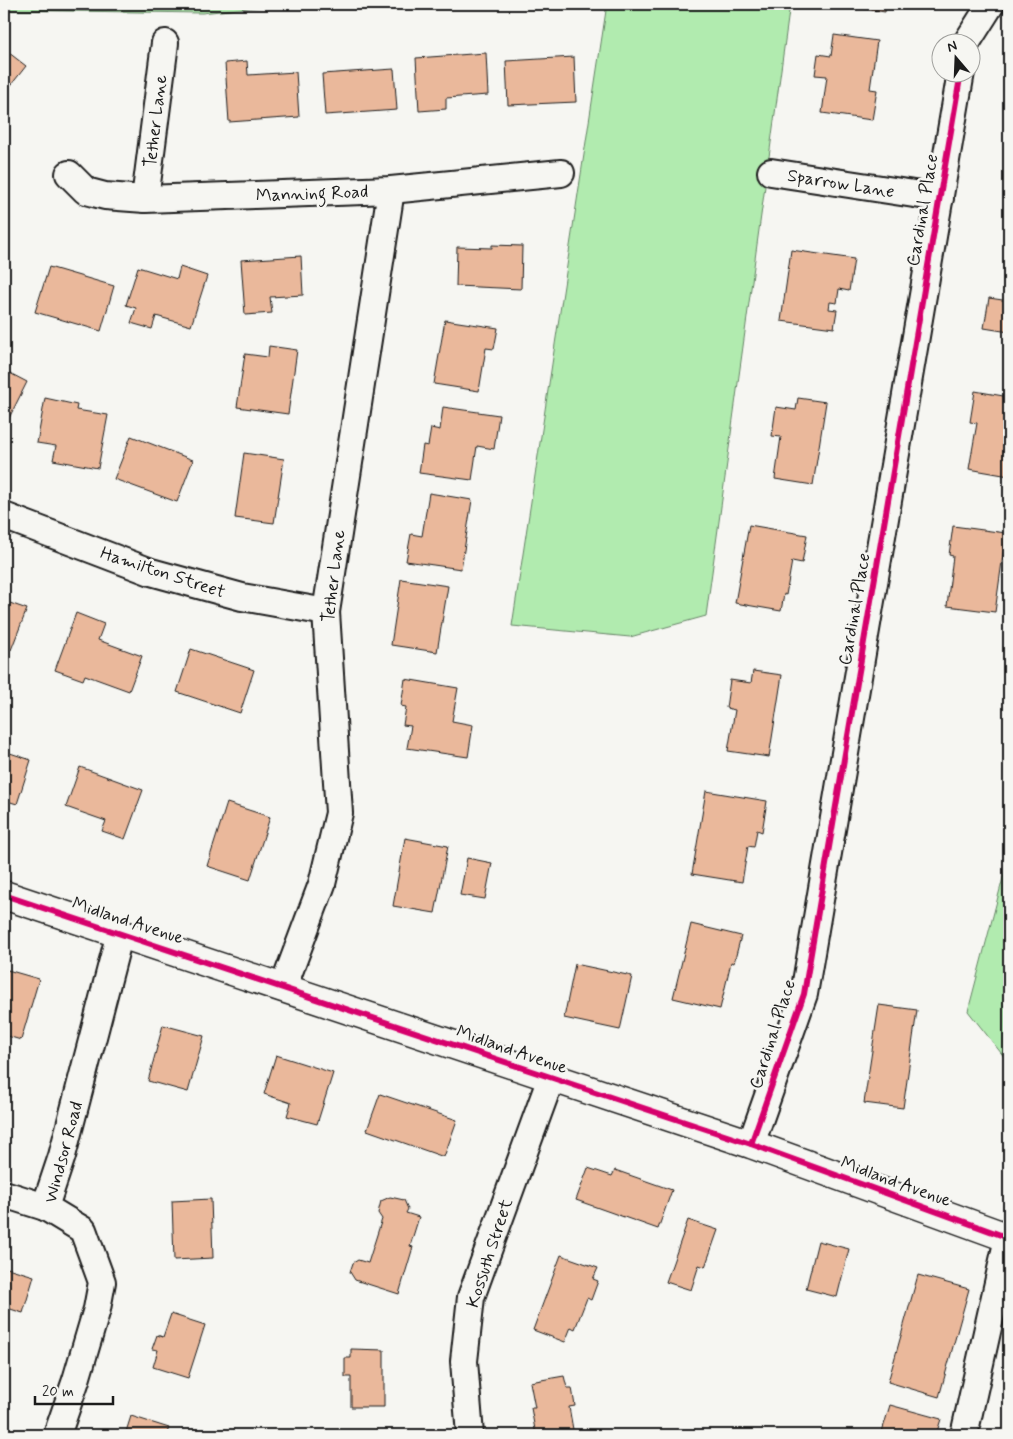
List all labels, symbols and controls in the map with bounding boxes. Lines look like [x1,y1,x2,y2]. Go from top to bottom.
north arrow [930,32,980,82]
text: N [945,37,959,57]
street label: Tether Lane [138,73,174,169]
street label: Cardinal Place [901,152,945,268]
street label: Sparrow Lane [786,164,896,204]
street label: Manning Road [255,180,369,210]
street label: Tether Lane [316,528,352,624]
street label: Hamilton Street [97,541,228,604]
street label: Cardinal Place [833,551,877,667]
street label: Midland Avenue [69,892,187,950]
street label: Cardinal Place [744,977,802,1092]
street label: Midland Avenue [453,1020,570,1080]
street label: Windsor Road [39,1099,89,1206]
street label: Midland Avenue [837,1151,954,1213]
street label: Kossuth Street [461,1195,519,1311]
scale bar [35,1374,112,1406]
text: 20 m [42,1382,74,1402]

